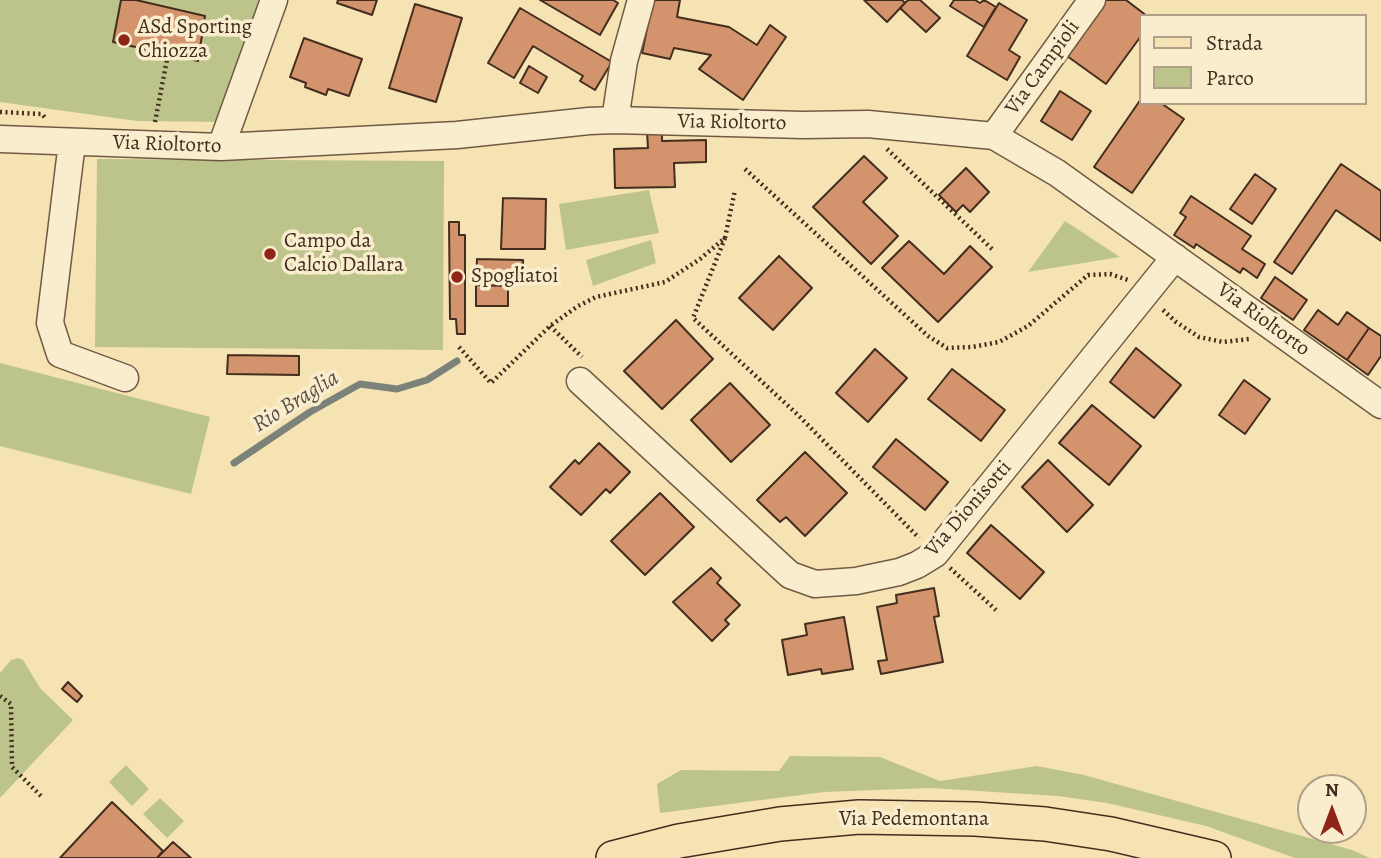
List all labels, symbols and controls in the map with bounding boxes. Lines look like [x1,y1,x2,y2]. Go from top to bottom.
legend [1140,14,1367,105]
place label: ASd Sporting Chiozza [138,15,252,65]
street label: Via Campioli [1000,16,1086,120]
text: Strada [1206,29,1263,57]
marker: ASd Sporting Chiozza [116,32,132,48]
text: Parco [1206,64,1254,92]
street label: Via Rioltorto [677,109,787,137]
street label: Via Rioltorto [112,131,222,159]
place label: Campo da Calcio Dallara [284,229,404,279]
marker: Campo da Calcio Dallara [262,246,278,262]
place label: Spogliatoi [471,264,558,290]
marker: Spogliatoi [449,269,465,285]
street label: Via Rioltorto [1212,278,1314,362]
water label: Rio Braglia [248,365,344,439]
street label: Via Dionisotti [920,456,1018,562]
north arrow [1297,774,1367,844]
text: N [1325,777,1339,803]
street label: Via Pedemontana [839,807,989,833]

